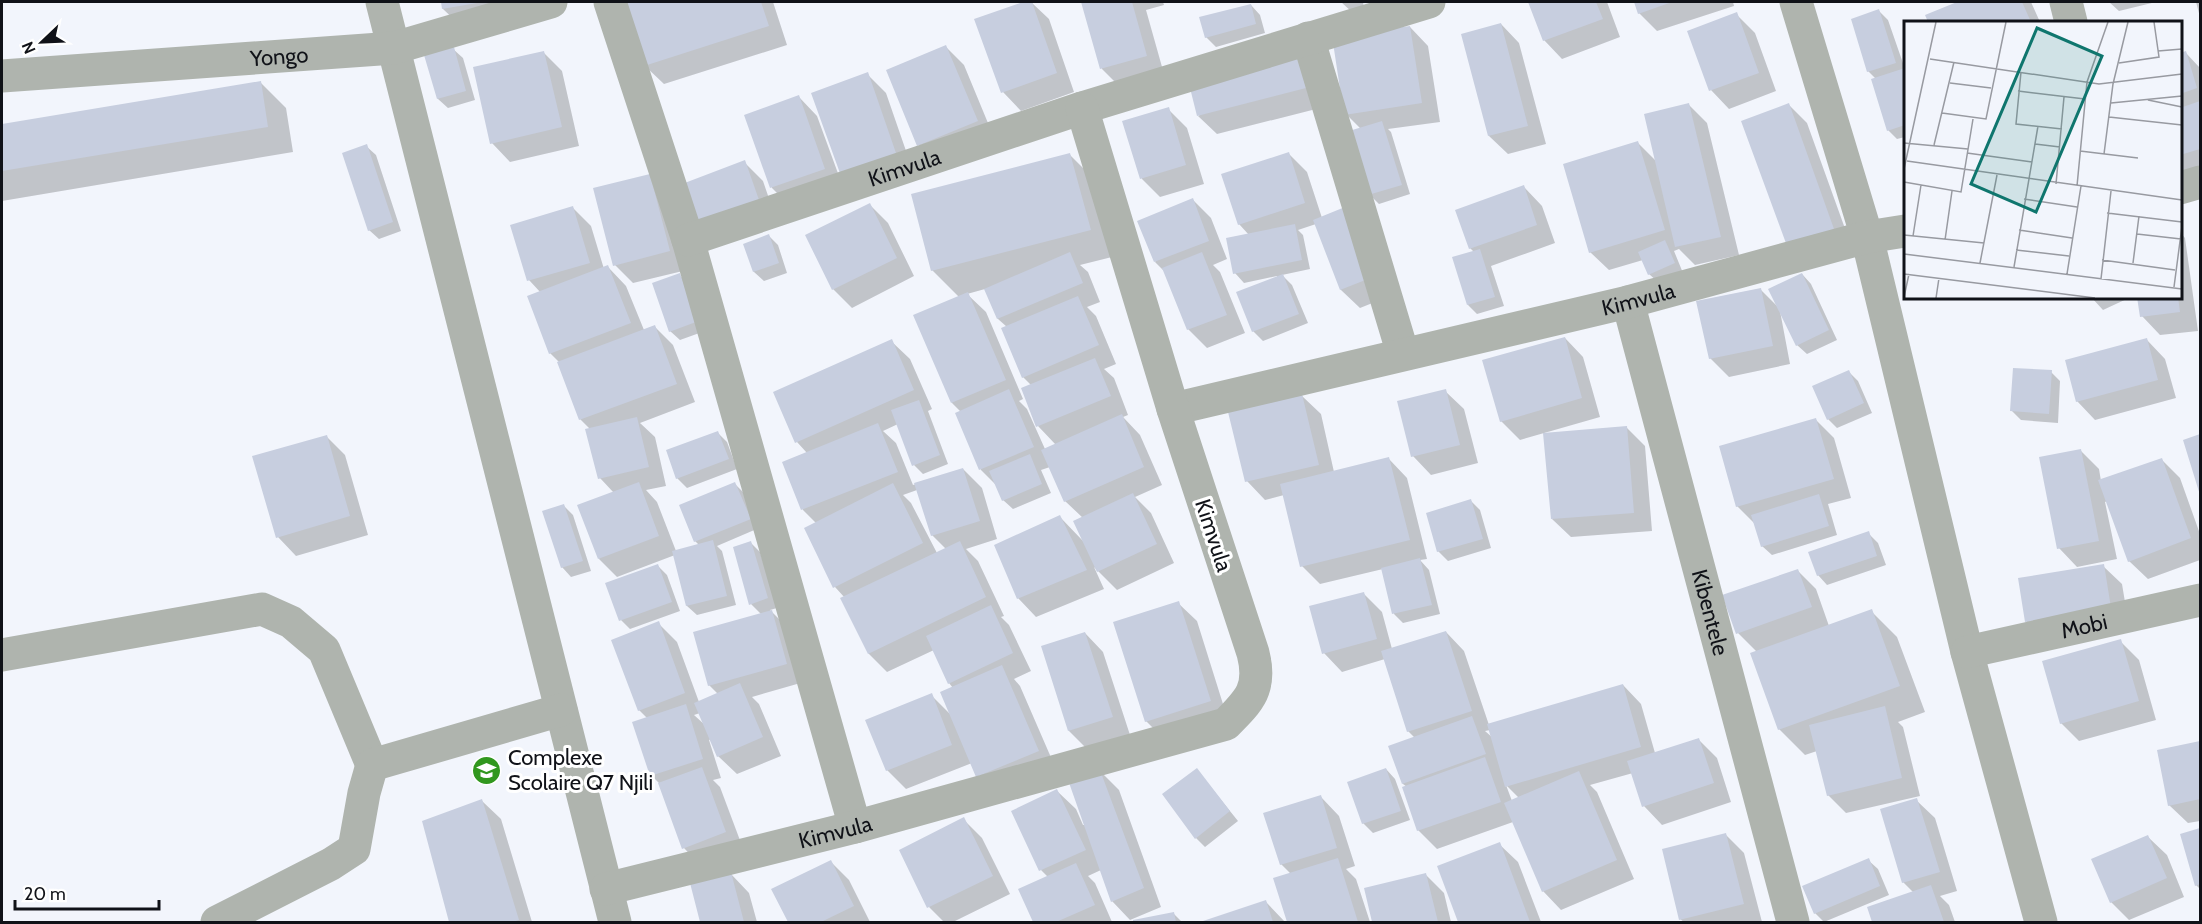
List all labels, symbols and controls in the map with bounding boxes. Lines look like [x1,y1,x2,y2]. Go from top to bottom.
north arrow [12,12,72,72]
inset map [1904,21,2181,298]
text: N [18,39,40,57]
street label: Yongo [248,41,309,72]
street label: Kimvula [865,143,945,193]
street label: Kimvula [1599,277,1678,322]
street label: Kimvula [1189,495,1238,575]
street label: Kibentele [1686,566,1734,658]
street label: Mobi [2059,608,2110,645]
place label: Complexe Scolaire Q7 Njili [508,744,653,796]
school or university icon: Complexe Scolaire Q7 Njili [471,754,503,786]
street label: Kimvula [796,810,875,855]
scale bar [15,873,159,911]
text: 20 m [24,883,66,905]

